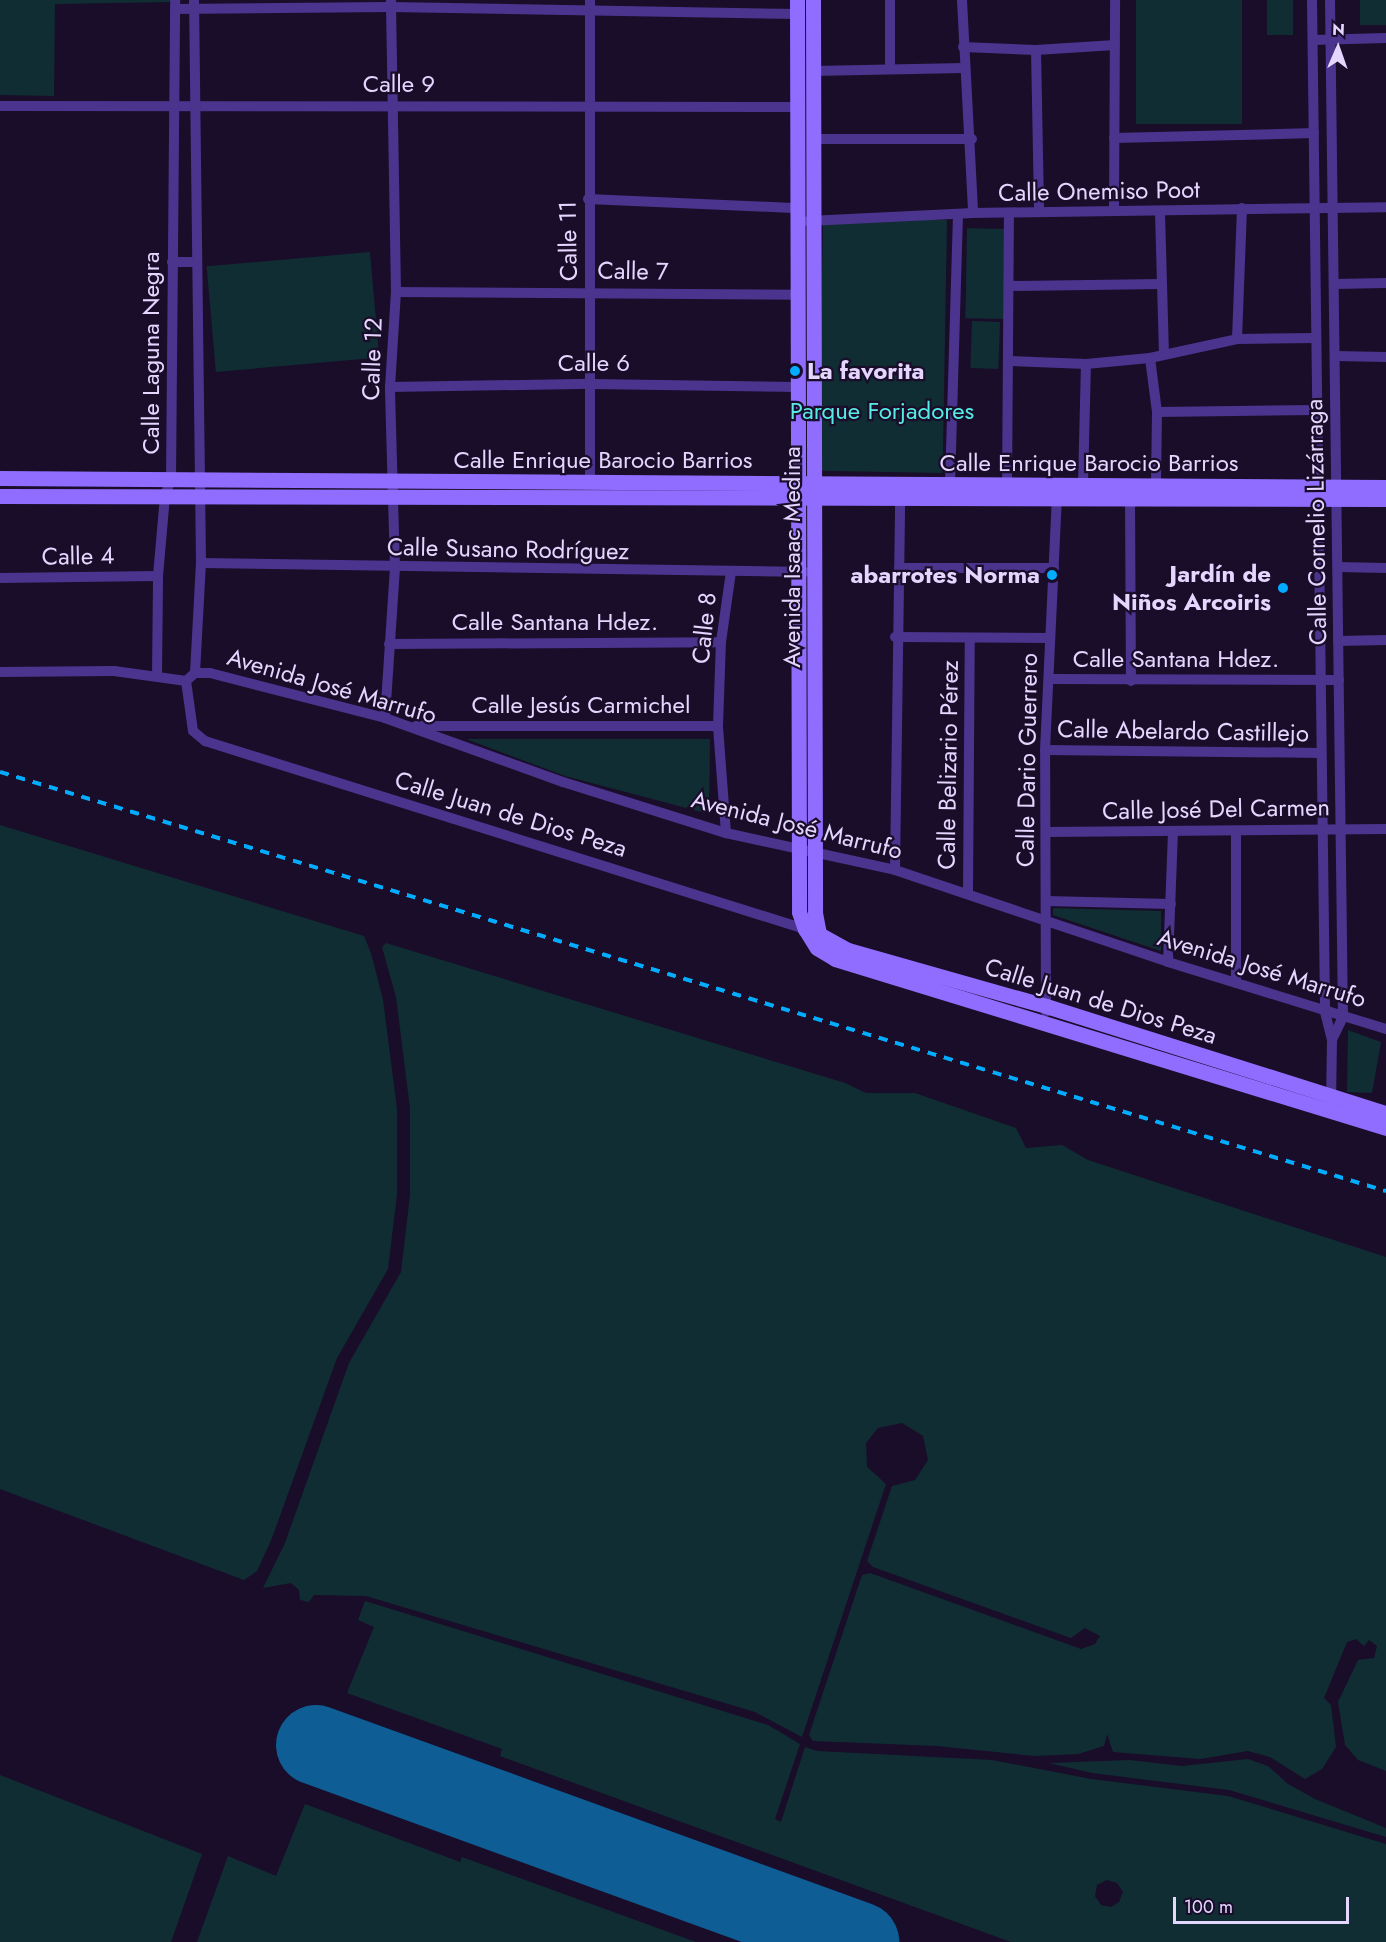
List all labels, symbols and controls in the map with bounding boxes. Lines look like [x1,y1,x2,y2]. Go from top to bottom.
north arrow [1308,18,1368,78]
text: N [1332,18,1345,41]
street label: Calle 9 [363,70,435,98]
street label: Calle Onemiso Poot [998,175,1200,207]
street label: Calle 11 [553,201,583,281]
street label: Calle Laguna Negra [137,252,165,454]
street label: Calle 7 [597,256,669,286]
street label: Calle 12 [356,317,388,401]
street label: Calle 6 [558,349,630,377]
place label: La favorita [807,357,924,385]
marker: La favorita [788,364,802,378]
park label: Parque Forjadores [790,397,974,425]
street label: Calle Cornelio Lizárraga [1299,399,1333,645]
street label: Calle Enrique Barocio Barrios [453,446,753,474]
street label: Avenida Isaac Medina [778,446,806,668]
street label: Calle Enrique Barocio Barrios [939,449,1239,477]
street label: Calle Susano Rodríguez [387,532,629,566]
street label: Calle 4 [41,541,115,571]
place label: Jardín de Niños Arcoiris [1112,560,1271,616]
place label: abarrotes Norma [851,561,1040,589]
marker: abarrotes Norma [1045,568,1059,582]
marker: Jardín de Niños Arcoiris [1276,581,1290,595]
street label: Calle 8 [686,591,722,665]
street label: Calle Santana Hdez. [452,608,658,636]
street label: Avenida José Marrufo [224,642,440,730]
street label: Calle Santana Hdez. [1073,645,1279,673]
street label: Calle Dario Guerrero [1011,653,1043,867]
street label: Calle Belizario Pérez [932,660,964,870]
street label: Calle Jesús Carmichel [472,691,690,719]
street label: Calle Abelardo Castillejo [1057,714,1309,748]
street label: Calle Juan de Dios Peza [392,765,630,863]
street label: Avenida José Marrufo [688,785,906,865]
street label: Calle José Del Carmen [1102,793,1330,825]
street label: Avenida José Marrufo [1154,923,1370,1013]
street label: Calle Juan de Dios Peza [982,952,1220,1050]
scale bar [1176,1885,1352,1923]
text: 100 m [1184,1894,1233,1920]

